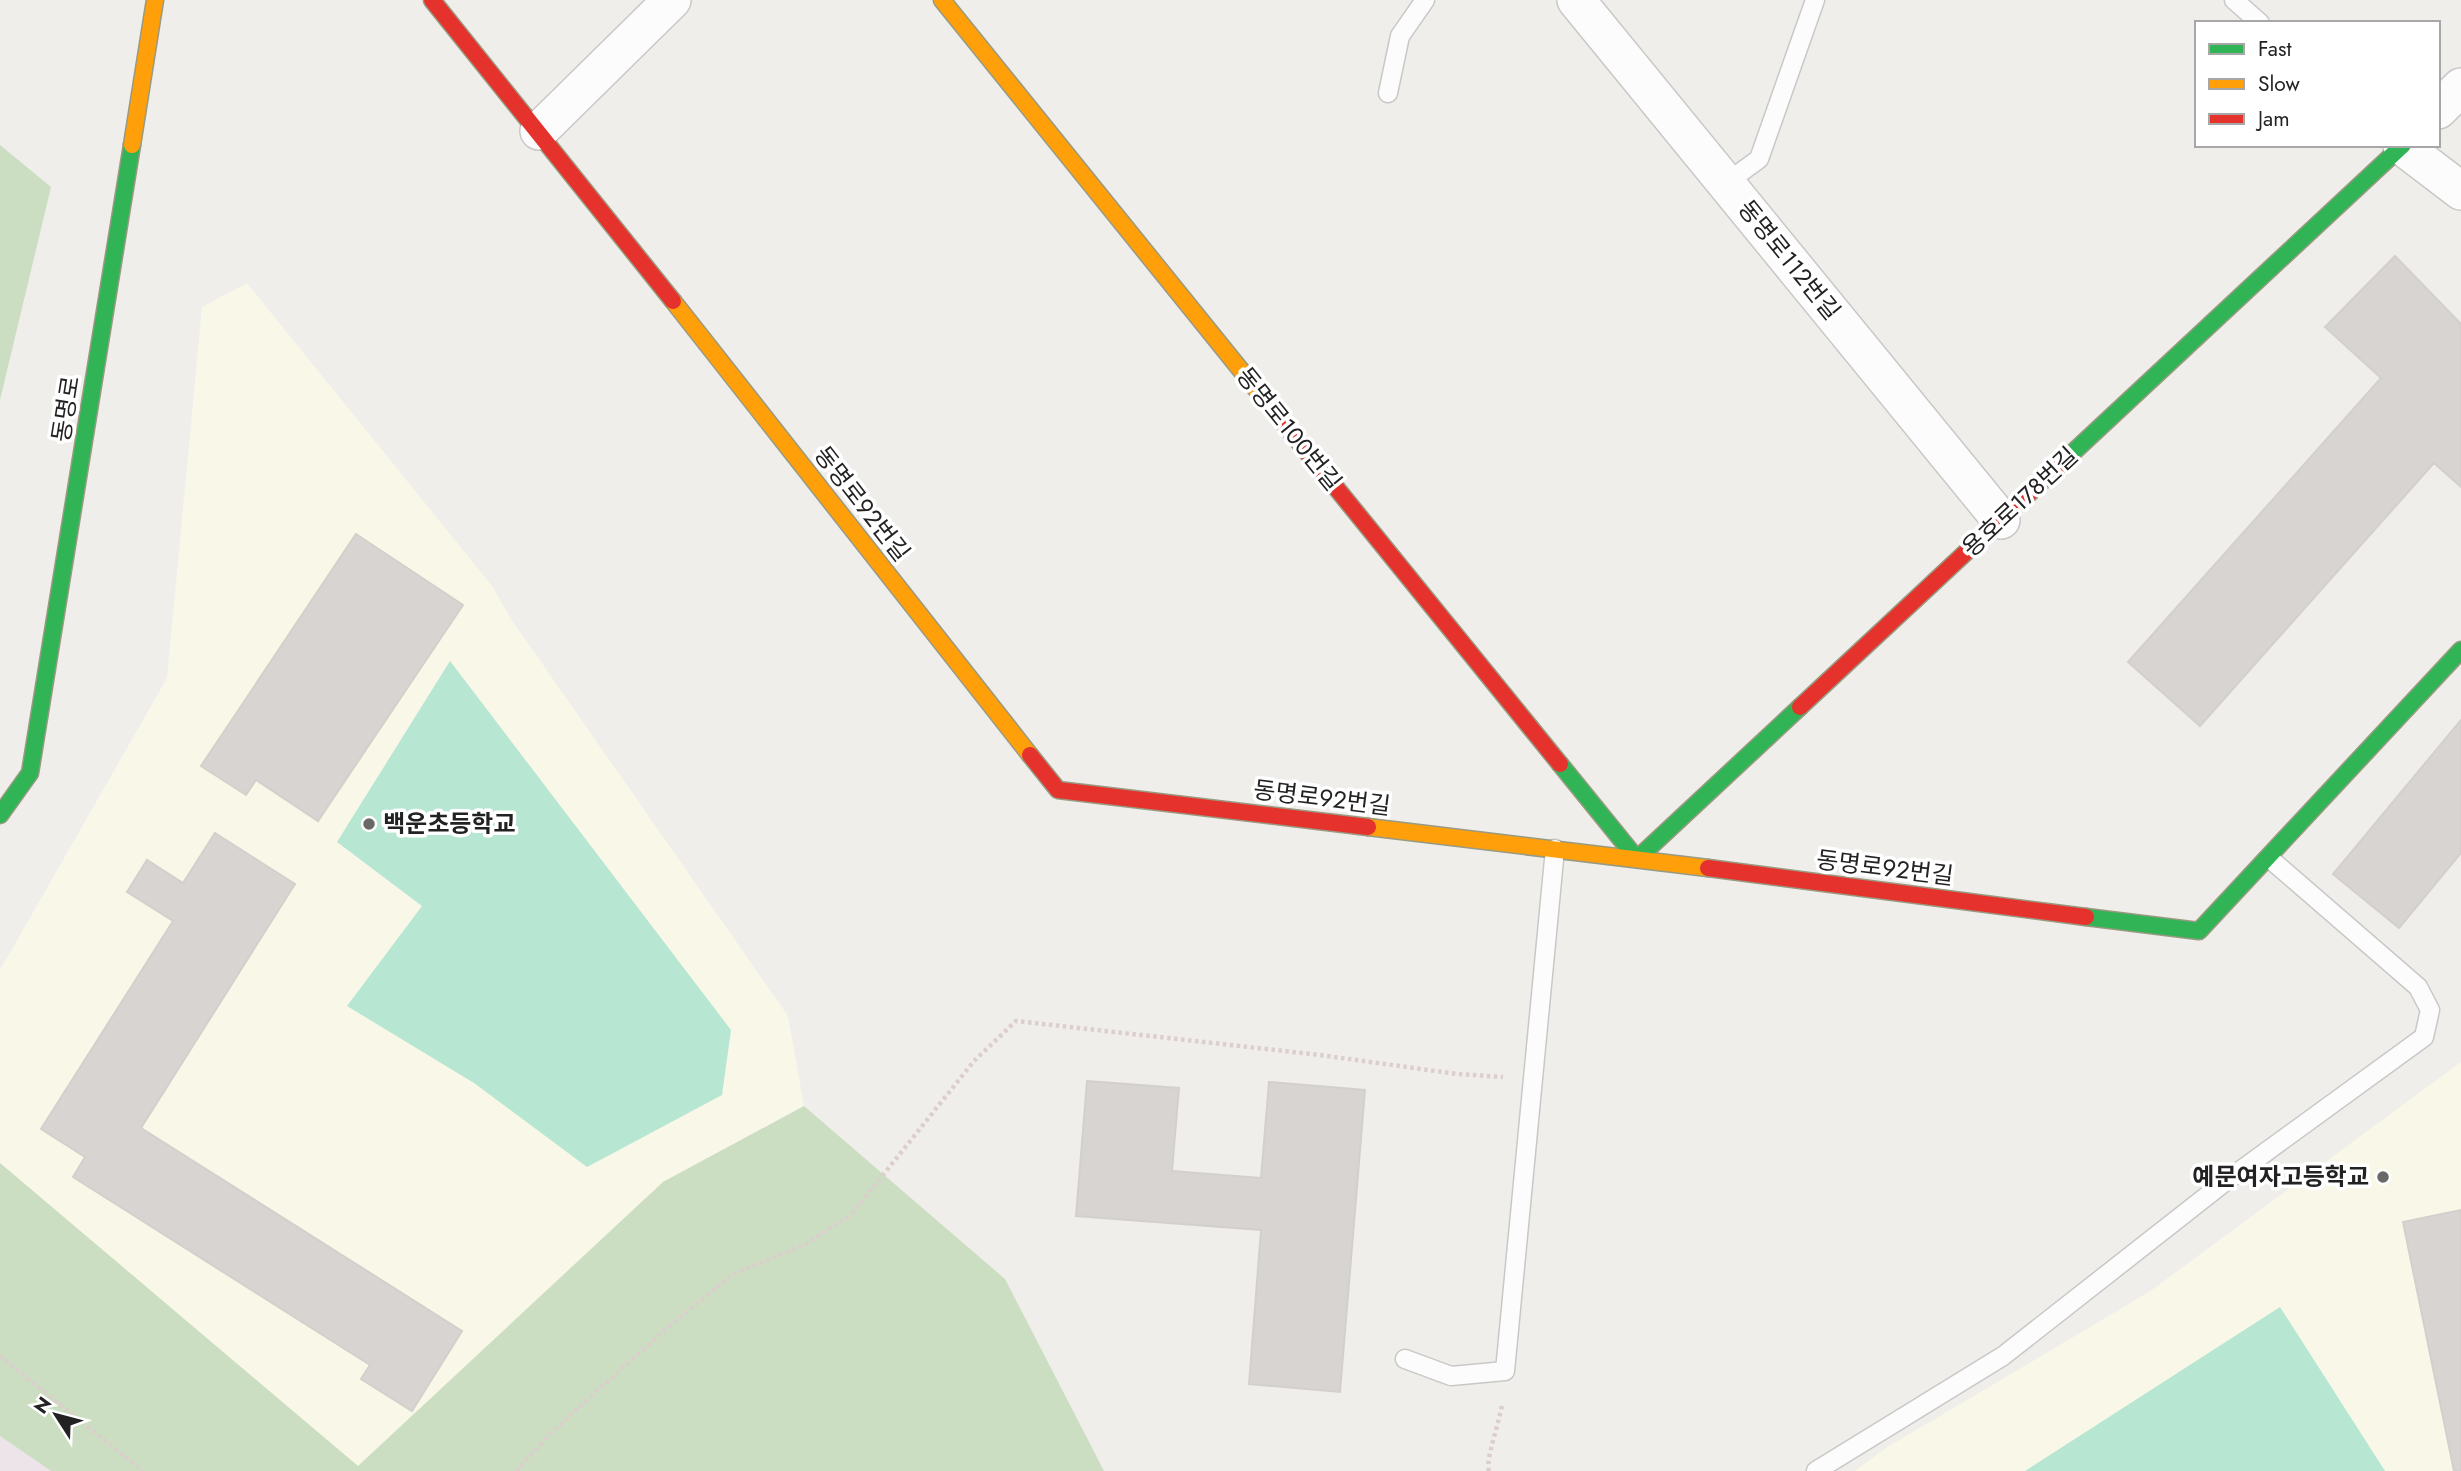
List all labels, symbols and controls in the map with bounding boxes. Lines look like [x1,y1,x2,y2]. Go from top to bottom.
legend [2195,21,2440,147]
text: Fast [2258,34,2291,64]
text: Slow [2258,69,2300,99]
text: Jam [2255,104,2290,134]
street label: 동명로112번길 [1730,192,1849,327]
street label: 동명로100번길 [1229,359,1350,498]
street label: 동명로 [43,373,88,444]
street label: 동명로92번길 [806,439,919,569]
street label: 용호로178번길 [1954,439,2085,565]
street label: 동명로92번길 [1251,772,1393,823]
place label: 백운초등학교 [383,806,515,841]
marker: 백운초등학교 [361,816,377,832]
street label: 동명로92번길 [1814,842,1956,893]
place label: 예문여자고등학교 [2192,1159,2369,1194]
marker: 예문여자고등학교 [2375,1169,2391,1185]
north arrow [21,1380,91,1450]
text: N [27,1391,58,1419]

